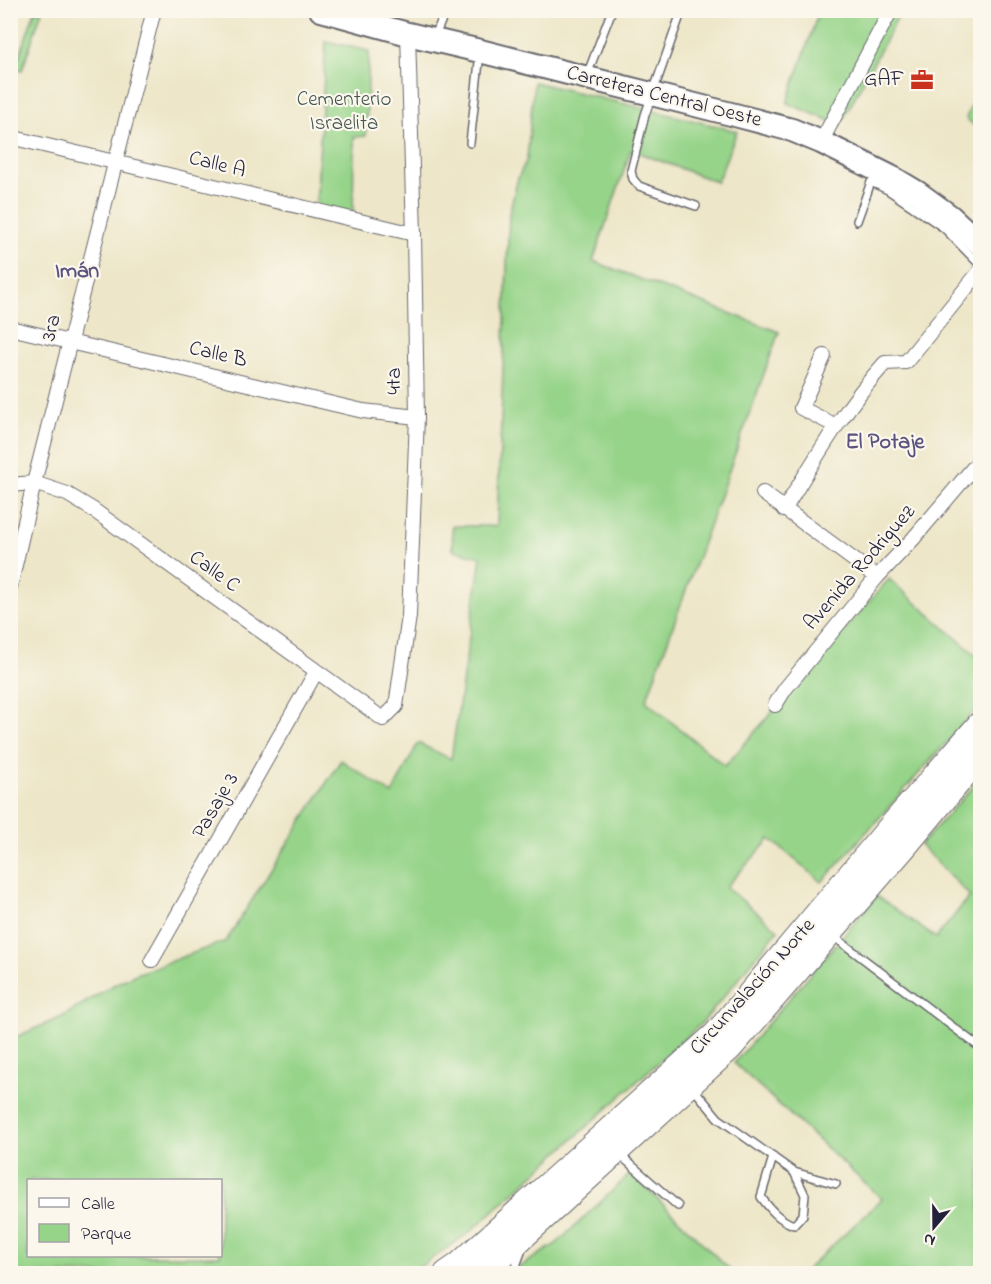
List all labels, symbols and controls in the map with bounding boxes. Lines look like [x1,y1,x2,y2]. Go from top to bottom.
street label: Carretera Central Oeste [563,58,765,136]
place label: GAF [864,65,904,95]
office icon: GAF [909,67,935,93]
park label: Cementerio Israelita [297,85,391,139]
street label: Calle A [185,143,249,187]
district label: Imán [55,256,99,288]
street label: 3ra [34,311,70,345]
street label: Calle B [186,334,250,376]
street label: 4ta [380,367,410,395]
district label: El Potaje [846,427,926,459]
street label: Avenida Rodriguez [797,498,925,639]
street label: Calle C [182,543,246,601]
street label: Pasaje 3 [185,767,247,845]
street label: Circunvalación Norte [683,911,823,1062]
legend [27,1179,222,1257]
text: Calle [81,1192,116,1218]
north arrow [904,1197,964,1257]
text: Parque [81,1222,132,1248]
text: N [920,1226,939,1252]

